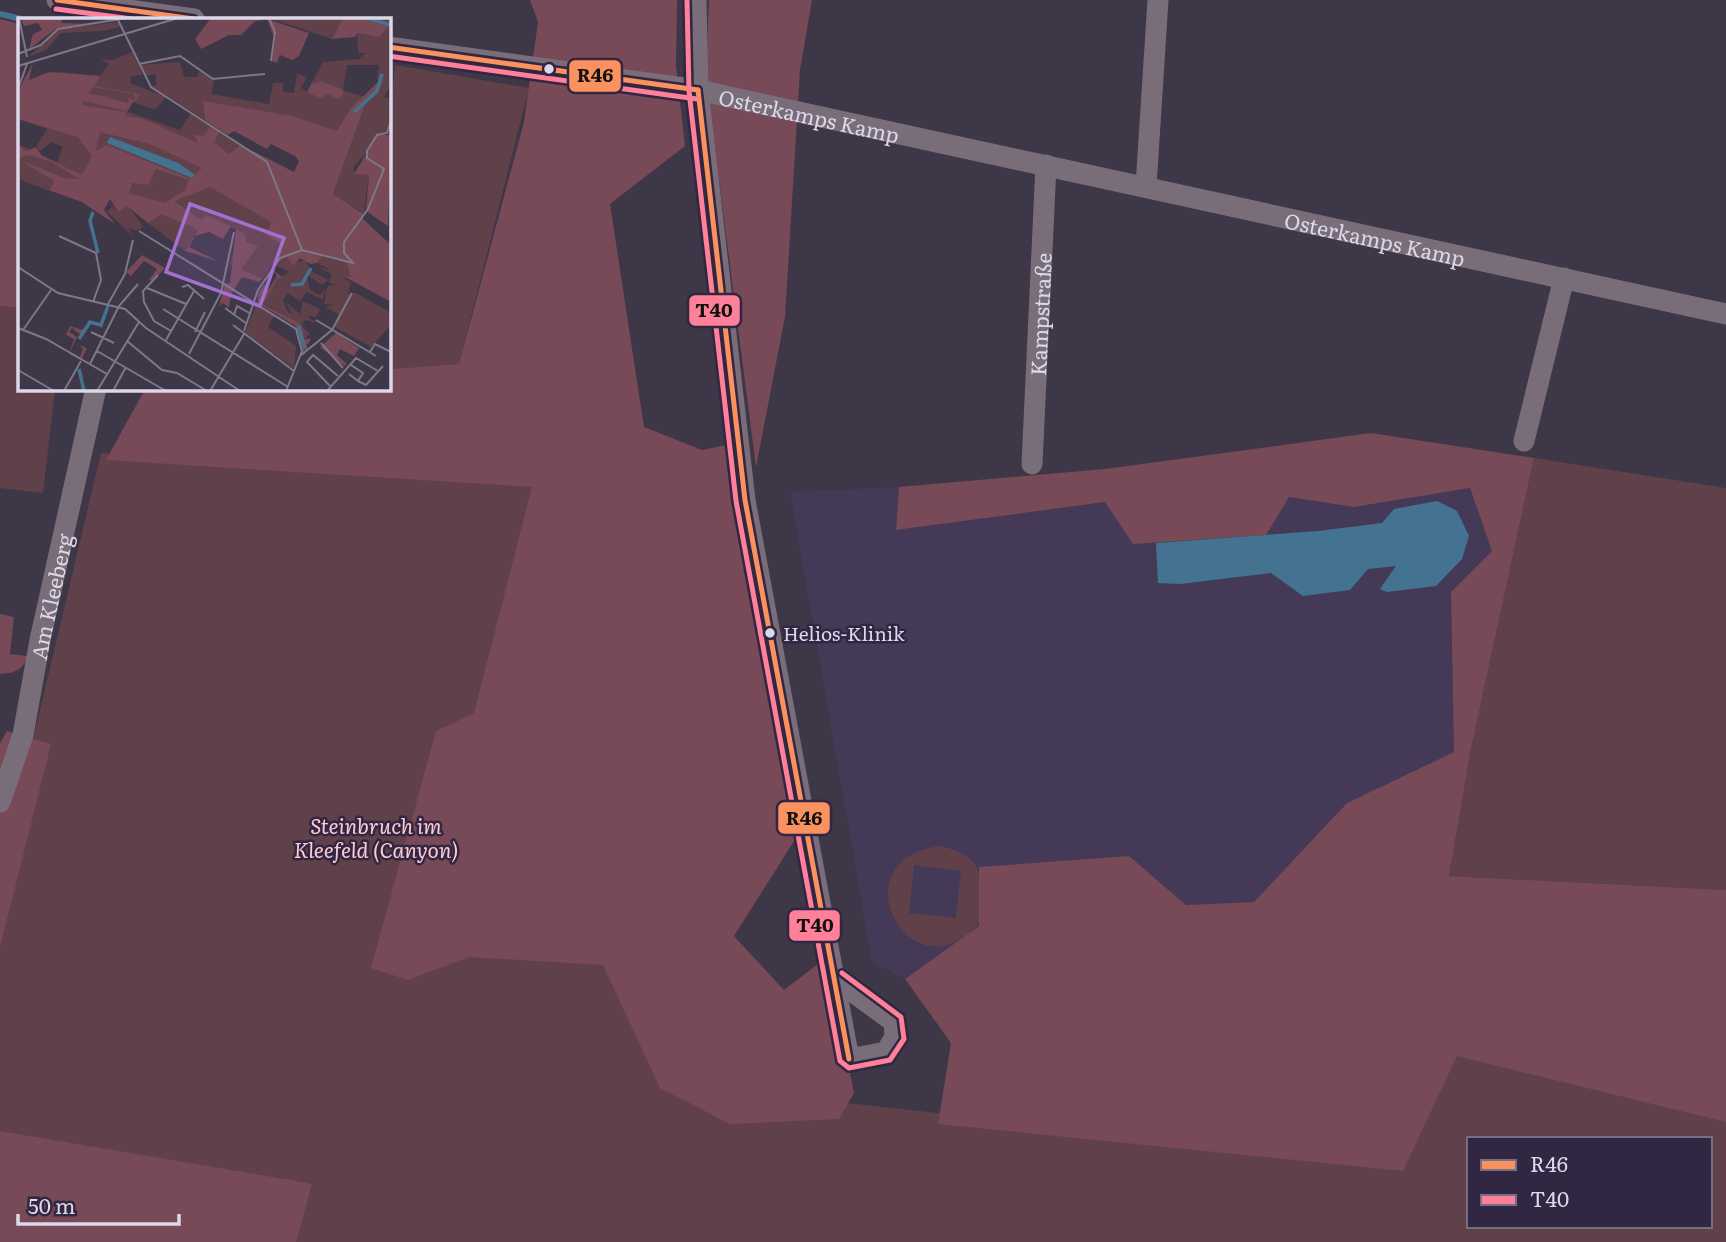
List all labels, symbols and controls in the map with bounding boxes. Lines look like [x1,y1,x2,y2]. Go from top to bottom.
inset map [18,18,390,390]
line badge: R46 [568,59,622,93]
text: R46 [577,60,613,88]
unlabelled marker [542,62,556,76]
street label: Osterkamps Kamp [716,80,903,149]
street label: Osterkamps Kamp [1282,203,1468,272]
street label: Kampstraße [1021,252,1057,376]
line badge: T40 [688,294,741,327]
text: T40 [695,295,733,323]
street label: Am Kleeberg [21,530,79,662]
place label: Helios-Klinik [783,619,905,647]
marker: Helios-Klinik [763,626,777,640]
line badge: R46 [777,801,831,835]
text: R46 [786,803,822,831]
park label: Steinbruch im Kleefeld (Canyon) [294,809,458,864]
line badge: T40 [788,909,841,942]
text: T40 [796,910,834,938]
legend [1467,1137,1712,1228]
text: R46 [1530,1147,1568,1178]
scale bar [18,1182,178,1226]
text: T40 [1530,1182,1569,1213]
text: 50 m [28,1189,75,1220]

